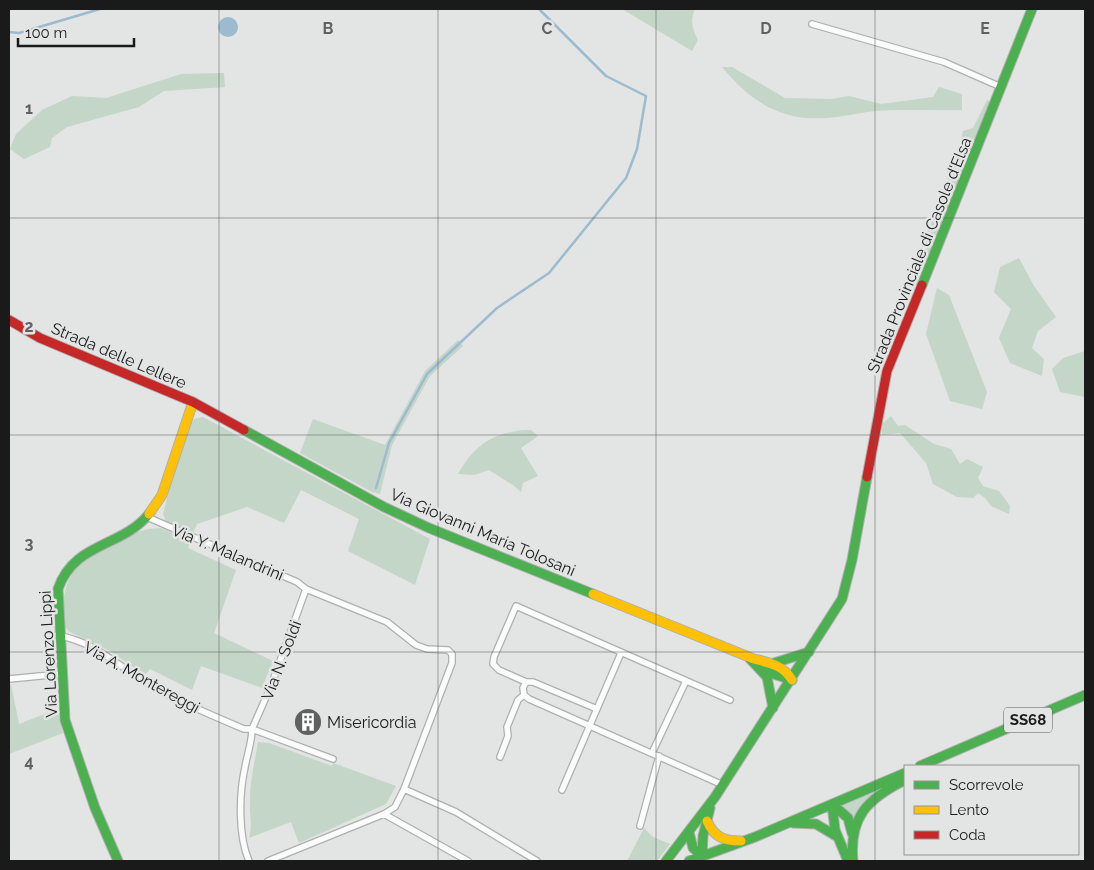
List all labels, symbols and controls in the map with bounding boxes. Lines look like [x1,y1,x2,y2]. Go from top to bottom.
scale bar [18,15,134,47]
text: B [323,19,334,38]
text: C [542,19,553,38]
text: D [760,19,772,38]
text: E [980,19,990,38]
text: 100 m [25,24,67,42]
text: 1 [25,99,33,118]
street label: Strada Provinciale di Casole d'Elsa [863,135,976,376]
text: 2 [24,317,34,336]
street label: Strada delle Lellere [48,318,189,393]
street label: Via Giovanni Maria Tolosani [387,485,578,580]
street label: Via Y. Malandrini [169,520,287,585]
text: 3 [25,534,34,553]
street label: Via Lorenzo Lippi [36,590,61,718]
street label: Via N. Soldi [258,618,305,703]
street label: Via A. Montereggi [80,638,203,717]
building icon: Misericordia [293,707,323,737]
road number: SS68 [1004,708,1052,732]
place label: Misericordia [327,713,417,732]
text: 4 [24,752,34,771]
legend [904,765,1079,855]
text: Scorrevole [949,776,1024,794]
text: Lento [949,801,989,819]
text: Coda [949,826,986,844]

